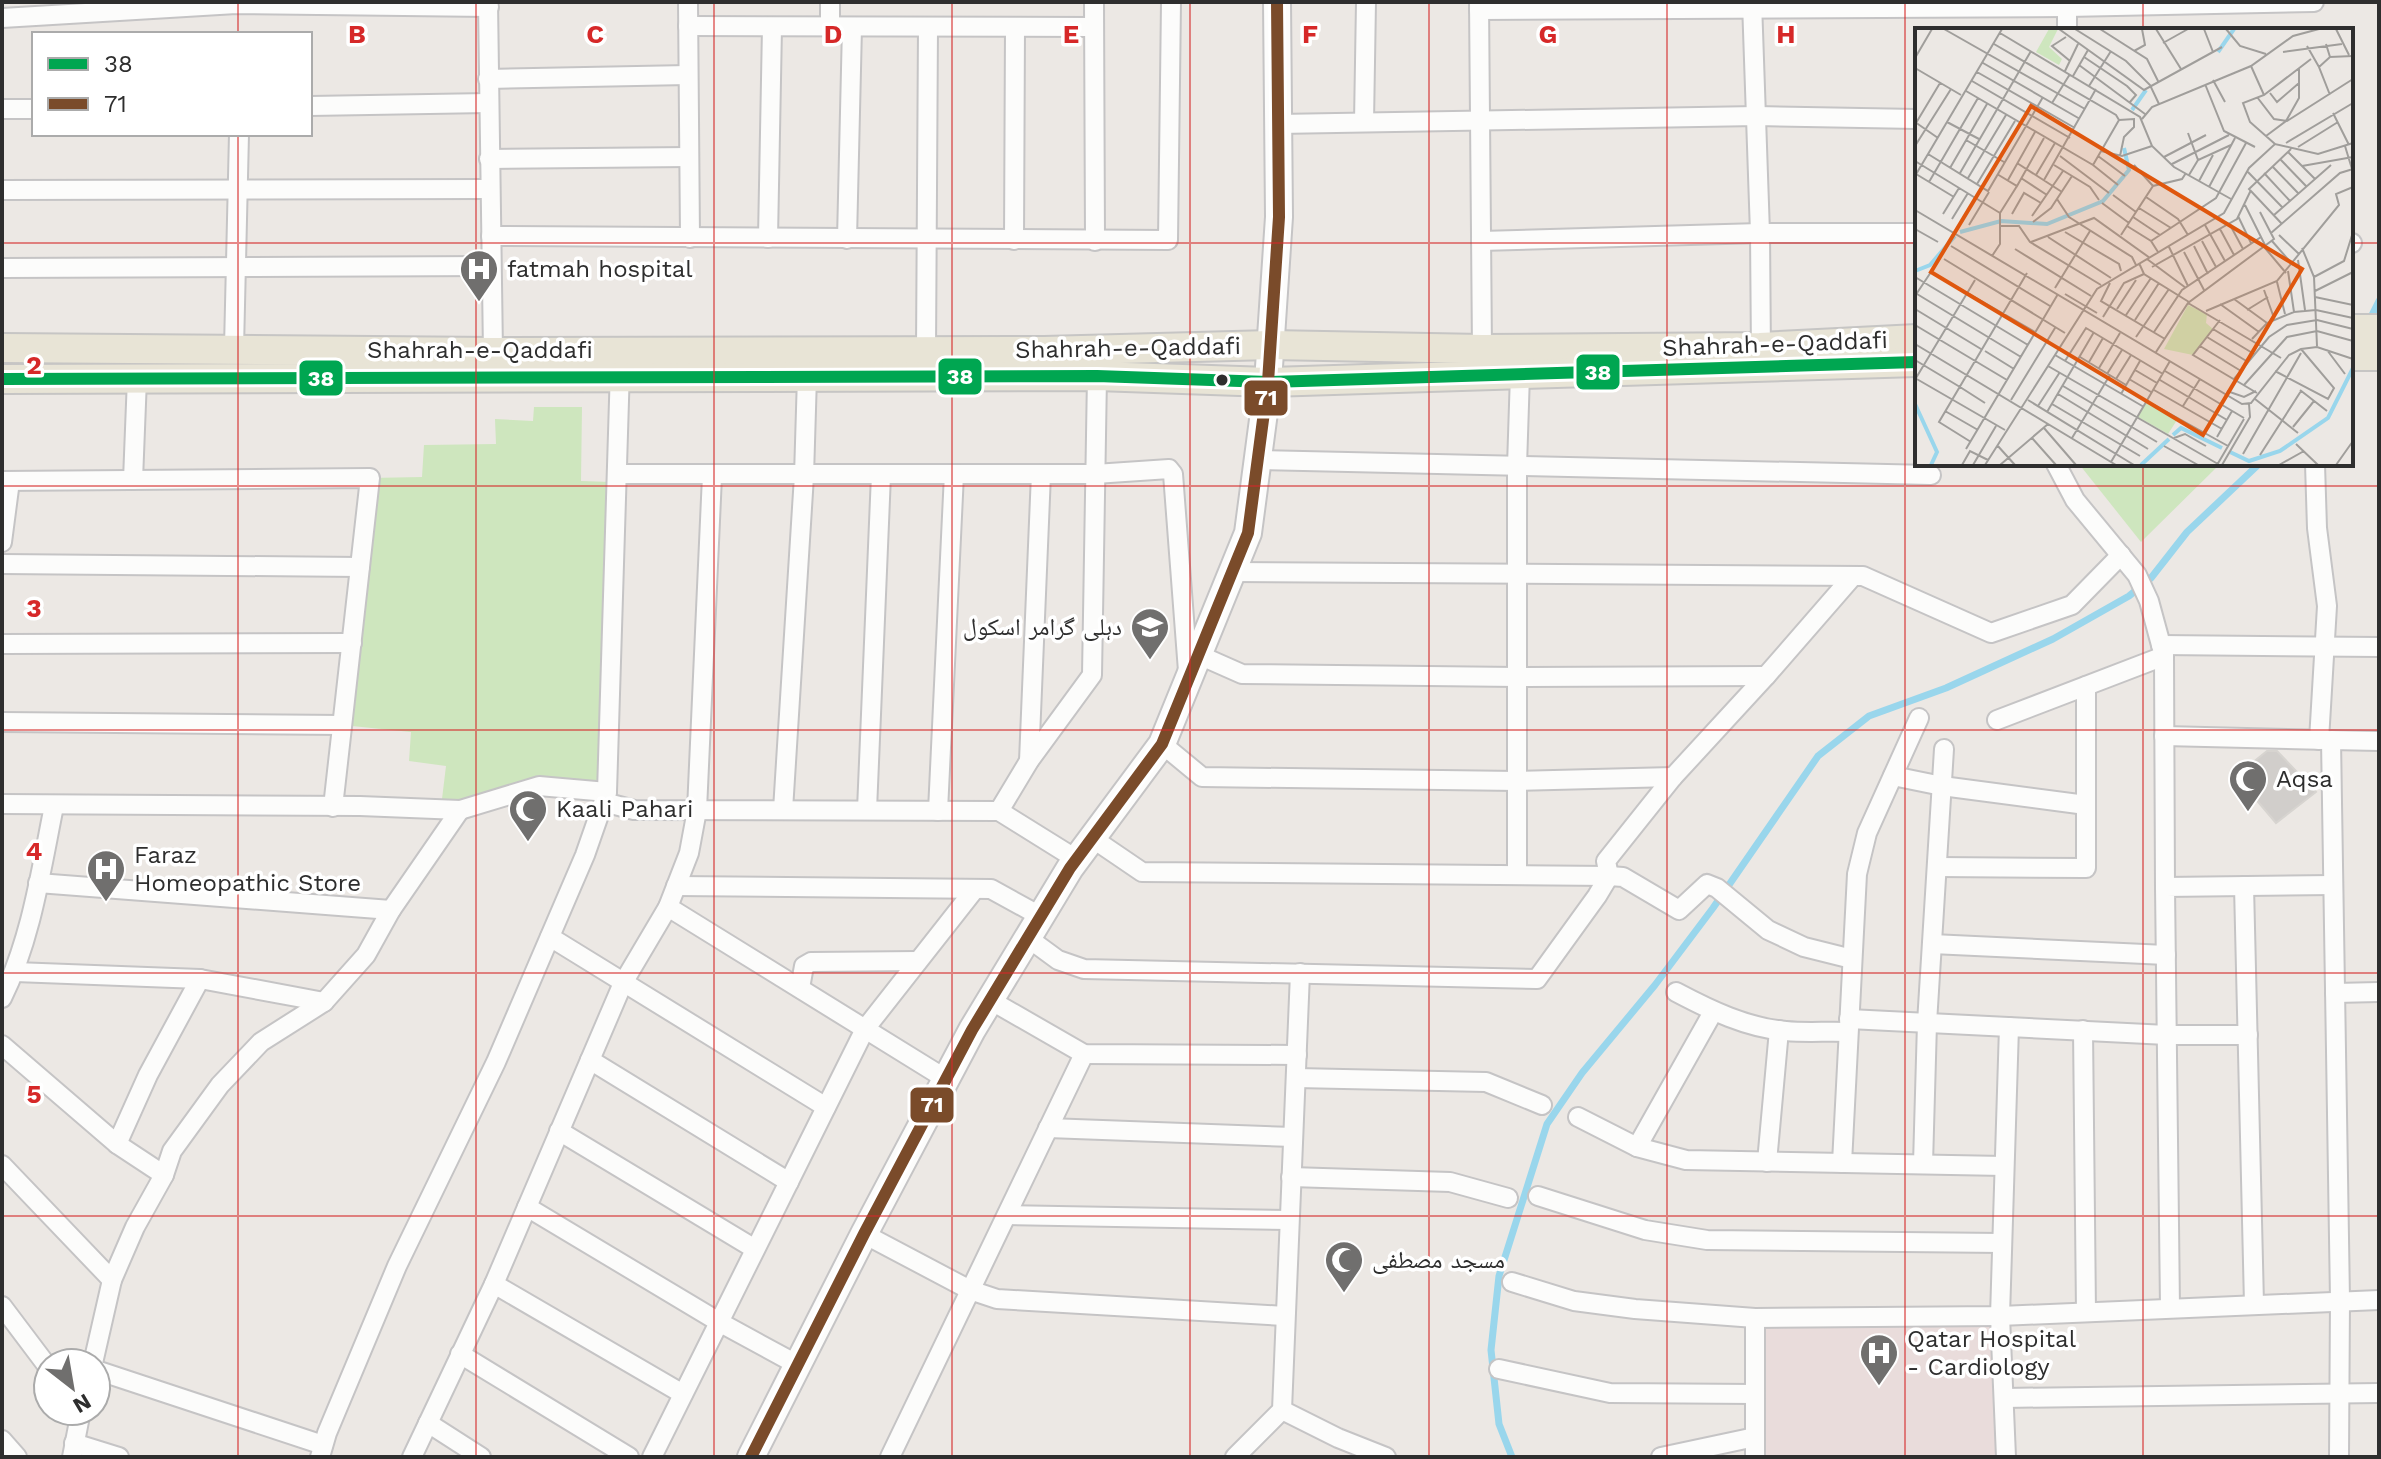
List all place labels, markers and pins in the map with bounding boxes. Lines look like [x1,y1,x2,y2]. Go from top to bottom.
hospital icon: fatmah hospital [458,248,500,303]
place label: fatmah hospital [507,255,693,283]
unlabelled marker [1214,372,1230,388]
school or university icon: دہلی گرامر اسکول [1129,606,1171,661]
place label: دہلی گرامر اسکول [963,613,1122,641]
mosque icon: Aqsa [2227,758,2269,813]
place label: Aqsa [2276,765,2333,793]
mosque icon: Kaali Pahari [507,788,549,843]
place label: Kaali Pahari [556,795,693,823]
place label: Faraz Homeopathic Store [134,841,361,897]
hospital icon: Faraz Homeopathic Store [85,848,127,903]
mosque icon: مسجد مصطفی [1323,1239,1365,1294]
place label: مسجد مصطفی [1372,1246,1505,1274]
place label: Qatar Hospital - Cardiology [1907,1325,2077,1381]
hospital icon: Qatar Hospital - Cardiology [1858,1332,1900,1387]

